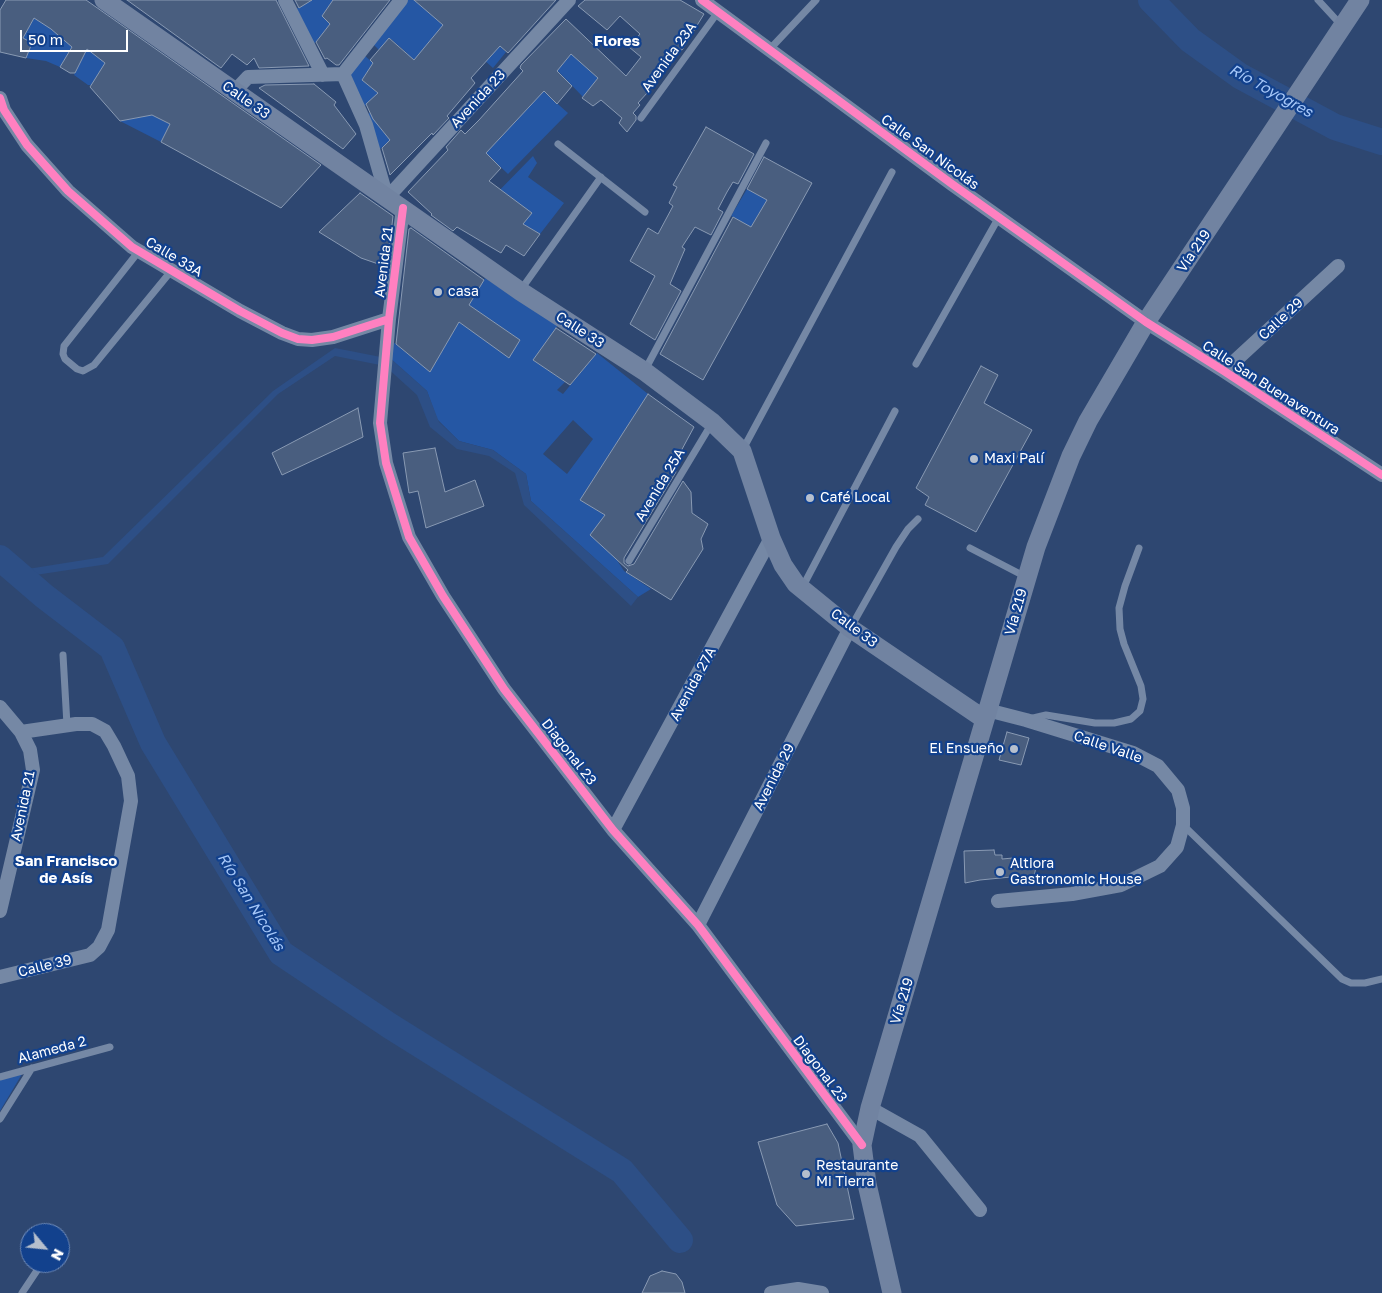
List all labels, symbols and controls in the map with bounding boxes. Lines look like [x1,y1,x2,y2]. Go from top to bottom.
street label: Avenida 23A [638,19,700,95]
scale bar [22,20,130,52]
text: 50 m [28,30,63,48]
district label: Flores [594,32,640,50]
water label: Río Toyogres [1226,61,1316,121]
street label: Avenida 23 [447,67,509,131]
street label: Calle 33 [219,78,273,122]
street label: Calle San Nicolás [878,111,982,193]
street label: Avenida 21 [371,225,397,299]
street label: Vía 219 [1174,226,1214,276]
street label: Calle 33A [142,233,206,281]
place label: casa [448,284,479,300]
marker: casa [432,286,444,298]
street label: Calle 29 [1255,294,1307,344]
street label: Calle 33 [553,308,607,352]
street label: Calle San Buenaventura [1199,337,1343,439]
street label: Avenida 25A [632,445,688,525]
place label: Maxi Palí [984,451,1044,467]
marker: Maxi Palí [968,453,980,465]
place label: Café Local [820,490,890,506]
marker: Café Local [804,492,816,504]
street label: Vía 219 [1001,587,1031,637]
street label: Calle 33 [827,605,881,651]
street label: Avenida 27A [666,644,720,724]
street label: Diagonal 23 [538,716,600,788]
street label: Calle Valle [1072,727,1144,767]
street label: Avenida 29 [750,741,798,813]
place label: El Ensueño [929,741,1004,757]
marker: El Ensueño [1008,743,1020,755]
street label: Avenida 21 [7,769,39,843]
water label: Río San Nicolás [214,850,288,954]
district label: San Francisco de Asís [15,852,117,887]
place label: Altiora Gastronomic House [1010,856,1142,889]
marker: Altiora Gastronomic House [994,866,1006,878]
street label: Calle 39 [17,951,73,981]
street label: Vía 219 [887,976,917,1026]
street label: Diagonal 23 [789,1032,851,1106]
street label: Alameda 2 [16,1033,88,1067]
place label: Restaurante Mi Tierra [816,1158,898,1190]
marker: Restaurante Mi Tierra [800,1168,812,1180]
north arrow [20,1223,70,1273]
text: N [48,1246,68,1263]

